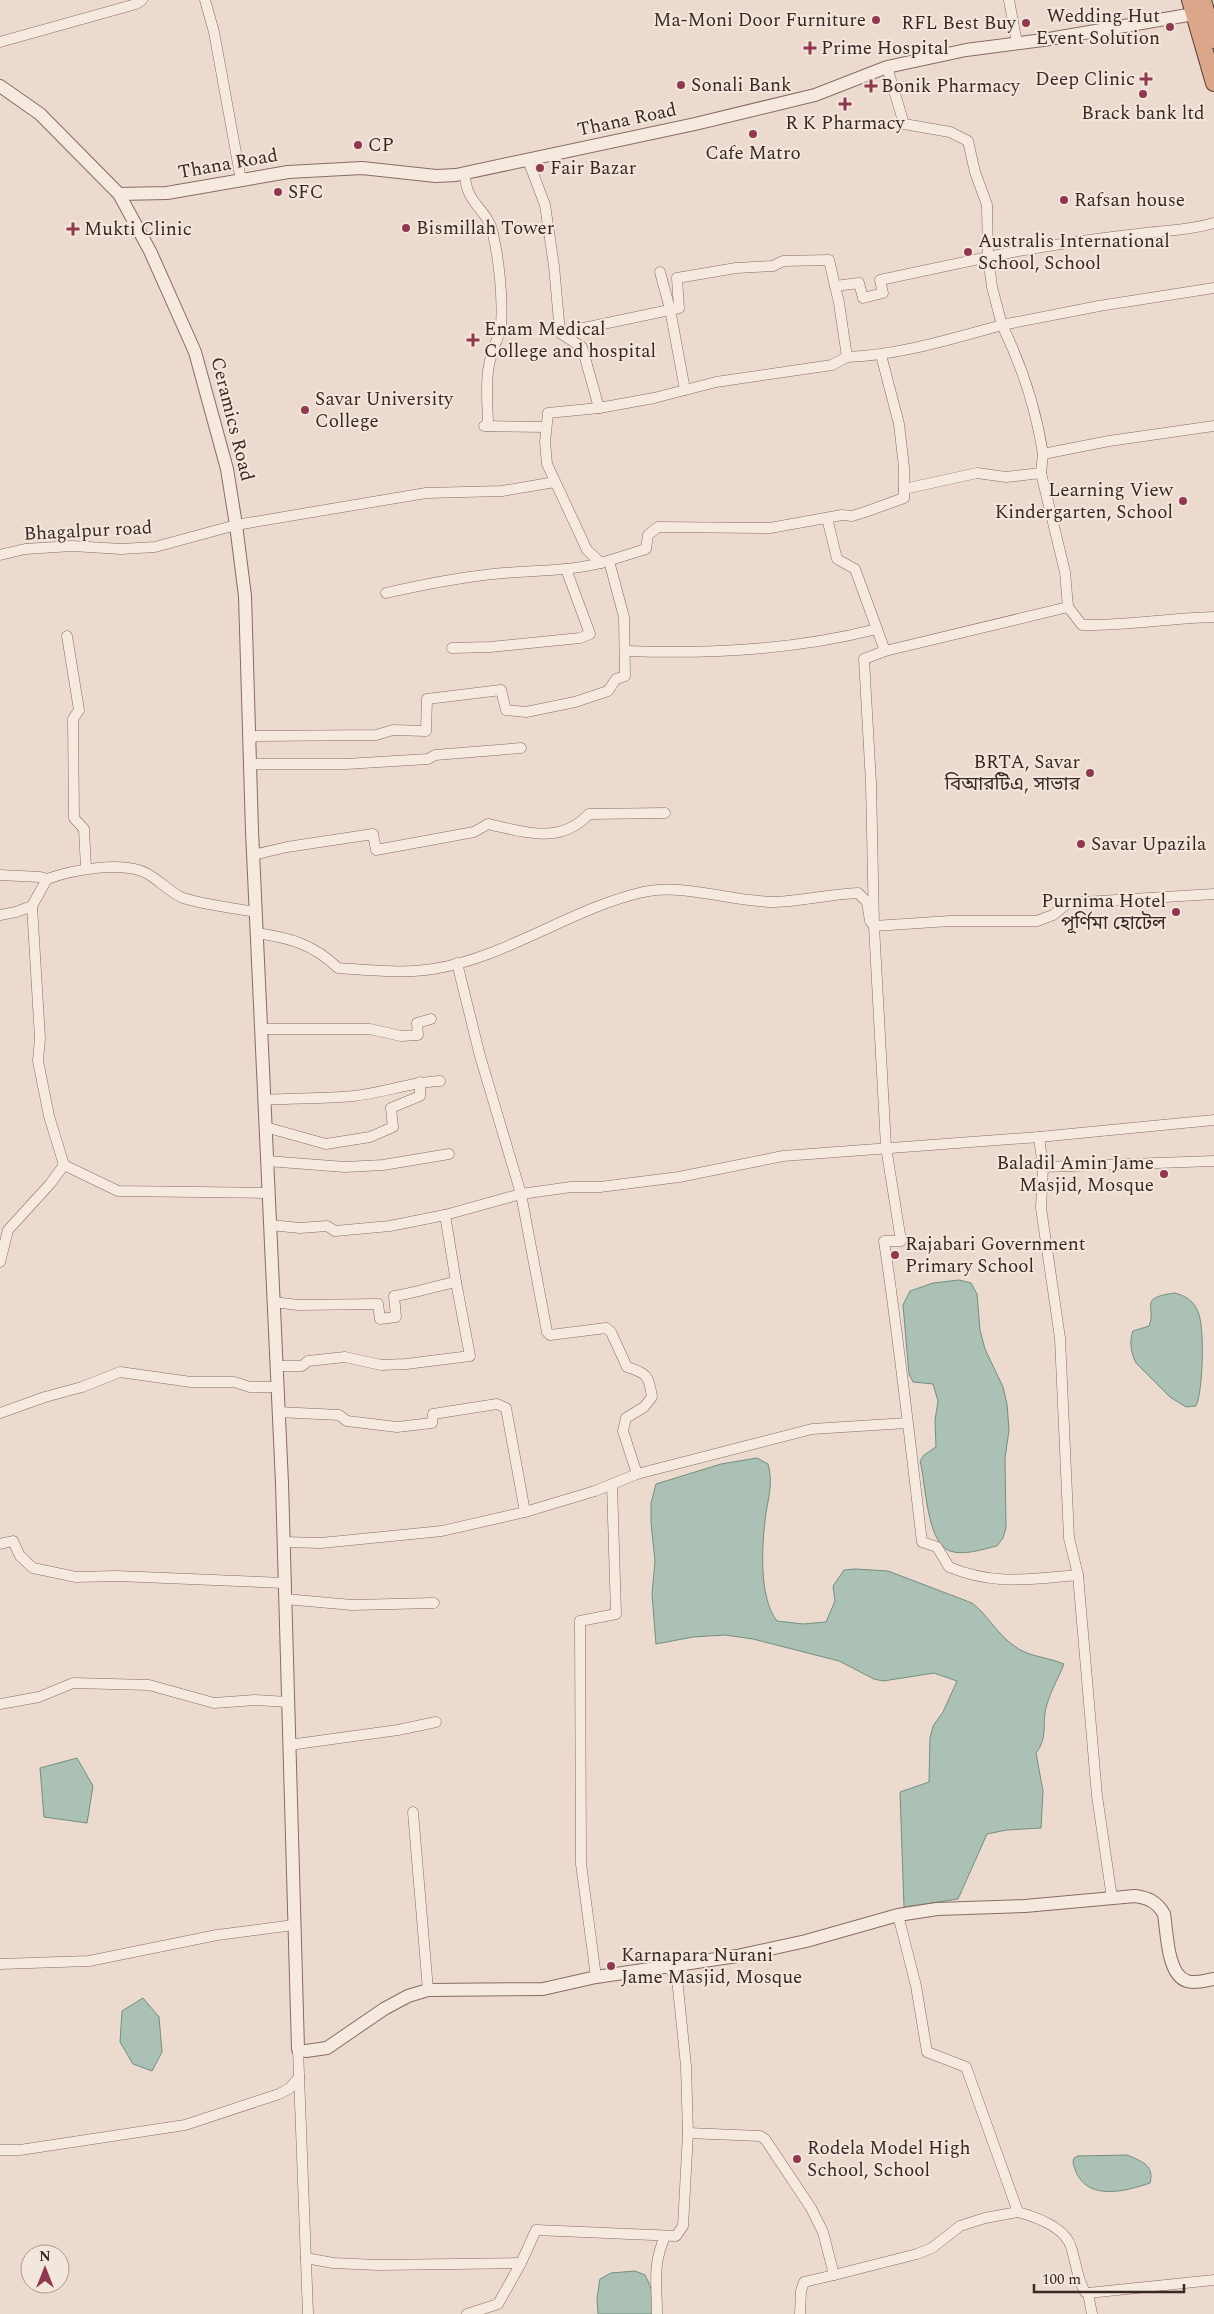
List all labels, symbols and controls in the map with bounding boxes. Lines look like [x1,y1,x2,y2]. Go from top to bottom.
place label: Wedding Hut Event Solution [1036,2,1160,53]
place label: Ma-Moni Door Furniture [653,6,866,35]
place label: RFL Best Buy [901,9,1017,38]
marker: Ma-Moni Door Furniture [870,14,882,26]
marker: RFL Best Buy [1020,17,1032,29]
marker: Wedding Hut Event Solution [1164,21,1176,33]
place label: Prime Hospital [821,34,949,63]
marker: Prime Hospital [803,41,817,55]
place label: Deep Clinic [1035,65,1135,94]
place label: Sonali Bank [691,71,792,100]
place label: Bonik Pharmacy [881,72,1021,101]
marker: Deep Clinic [1139,72,1153,86]
marker: Sonali Bank [675,79,687,91]
marker: Bonik Pharmacy [865,80,877,92]
marker: Brack bank ltd [1137,88,1149,100]
street label: Thana Road [575,95,679,145]
marker: R K Pharmacy [839,98,851,110]
place label: Brack bank ltd [1081,99,1205,128]
place label: R K Pharmacy [785,109,906,138]
marker: Cafe Matro [747,128,759,140]
place label: CP [368,131,394,160]
marker: CP [352,139,364,151]
place label: Cafe Matro [705,139,801,168]
street label: Thana Road [176,141,280,187]
place label: Fair Bazar [550,154,637,183]
marker: Fair Bazar [534,162,546,174]
place label: SFC [288,178,324,207]
marker: SFC [272,186,284,198]
place label: Rafsan house [1074,186,1185,215]
marker: Rafsan house [1058,194,1070,206]
place label: Bismillah Tower [416,214,555,243]
place label: Mukti Clinic [84,215,192,244]
marker: Mukti Clinic [66,222,80,236]
marker: Bismillah Tower [400,222,412,234]
place label: Australis International School, School [978,227,1170,278]
marker: Australis International School, School [962,246,974,258]
place label: Enam Medical College and hospital [484,315,656,366]
marker: Enam Medical College and hospital [466,333,480,347]
street label: Ceramics Road [203,354,261,484]
place label: Savar University College [315,385,454,436]
marker: Savar University College [299,404,311,416]
place label: Learning View Kindergarten, School [995,476,1174,527]
marker: Learning View Kindergarten, School [1177,495,1189,507]
street label: Bhagalpur road [23,513,153,549]
place label: BRTA, Savar বিআরটিএ, সাভার [944,748,1081,799]
marker: BRTA, Savar বিআরটিএ, সাভার [1084,767,1096,779]
place label: Savar Upazila [1091,830,1207,859]
marker: Savar Upazila [1075,838,1087,850]
place label: Purnima Hotel পূর্ণিমা হোটেল [1041,887,1167,938]
marker: Purnima Hotel পূর্ণিমা হোটেল [1170,906,1182,918]
place label: Baladil Amin Jame Masjid, Mosque [997,1149,1154,1200]
marker: Baladil Amin Jame Masjid, Mosque [1158,1168,1170,1180]
place label: Rajabari Government Primary School [905,1230,1086,1281]
marker: Rajabari Government Primary School [889,1249,901,1261]
place label: Karnapara Nurani Jame Masjid, Mosque [621,1941,802,1992]
marker: Karnapara Nurani Jame Masjid, Mosque [605,1960,617,1972]
place label: Rodela Model High School, School [807,2134,971,2185]
marker: Rodela Model High School, School [791,2153,803,2165]
north arrow [20,2244,70,2294]
text: N [39,2246,51,2267]
scale bar [1034,2262,1184,2294]
text: 100 m [1042,2268,1081,2291]

